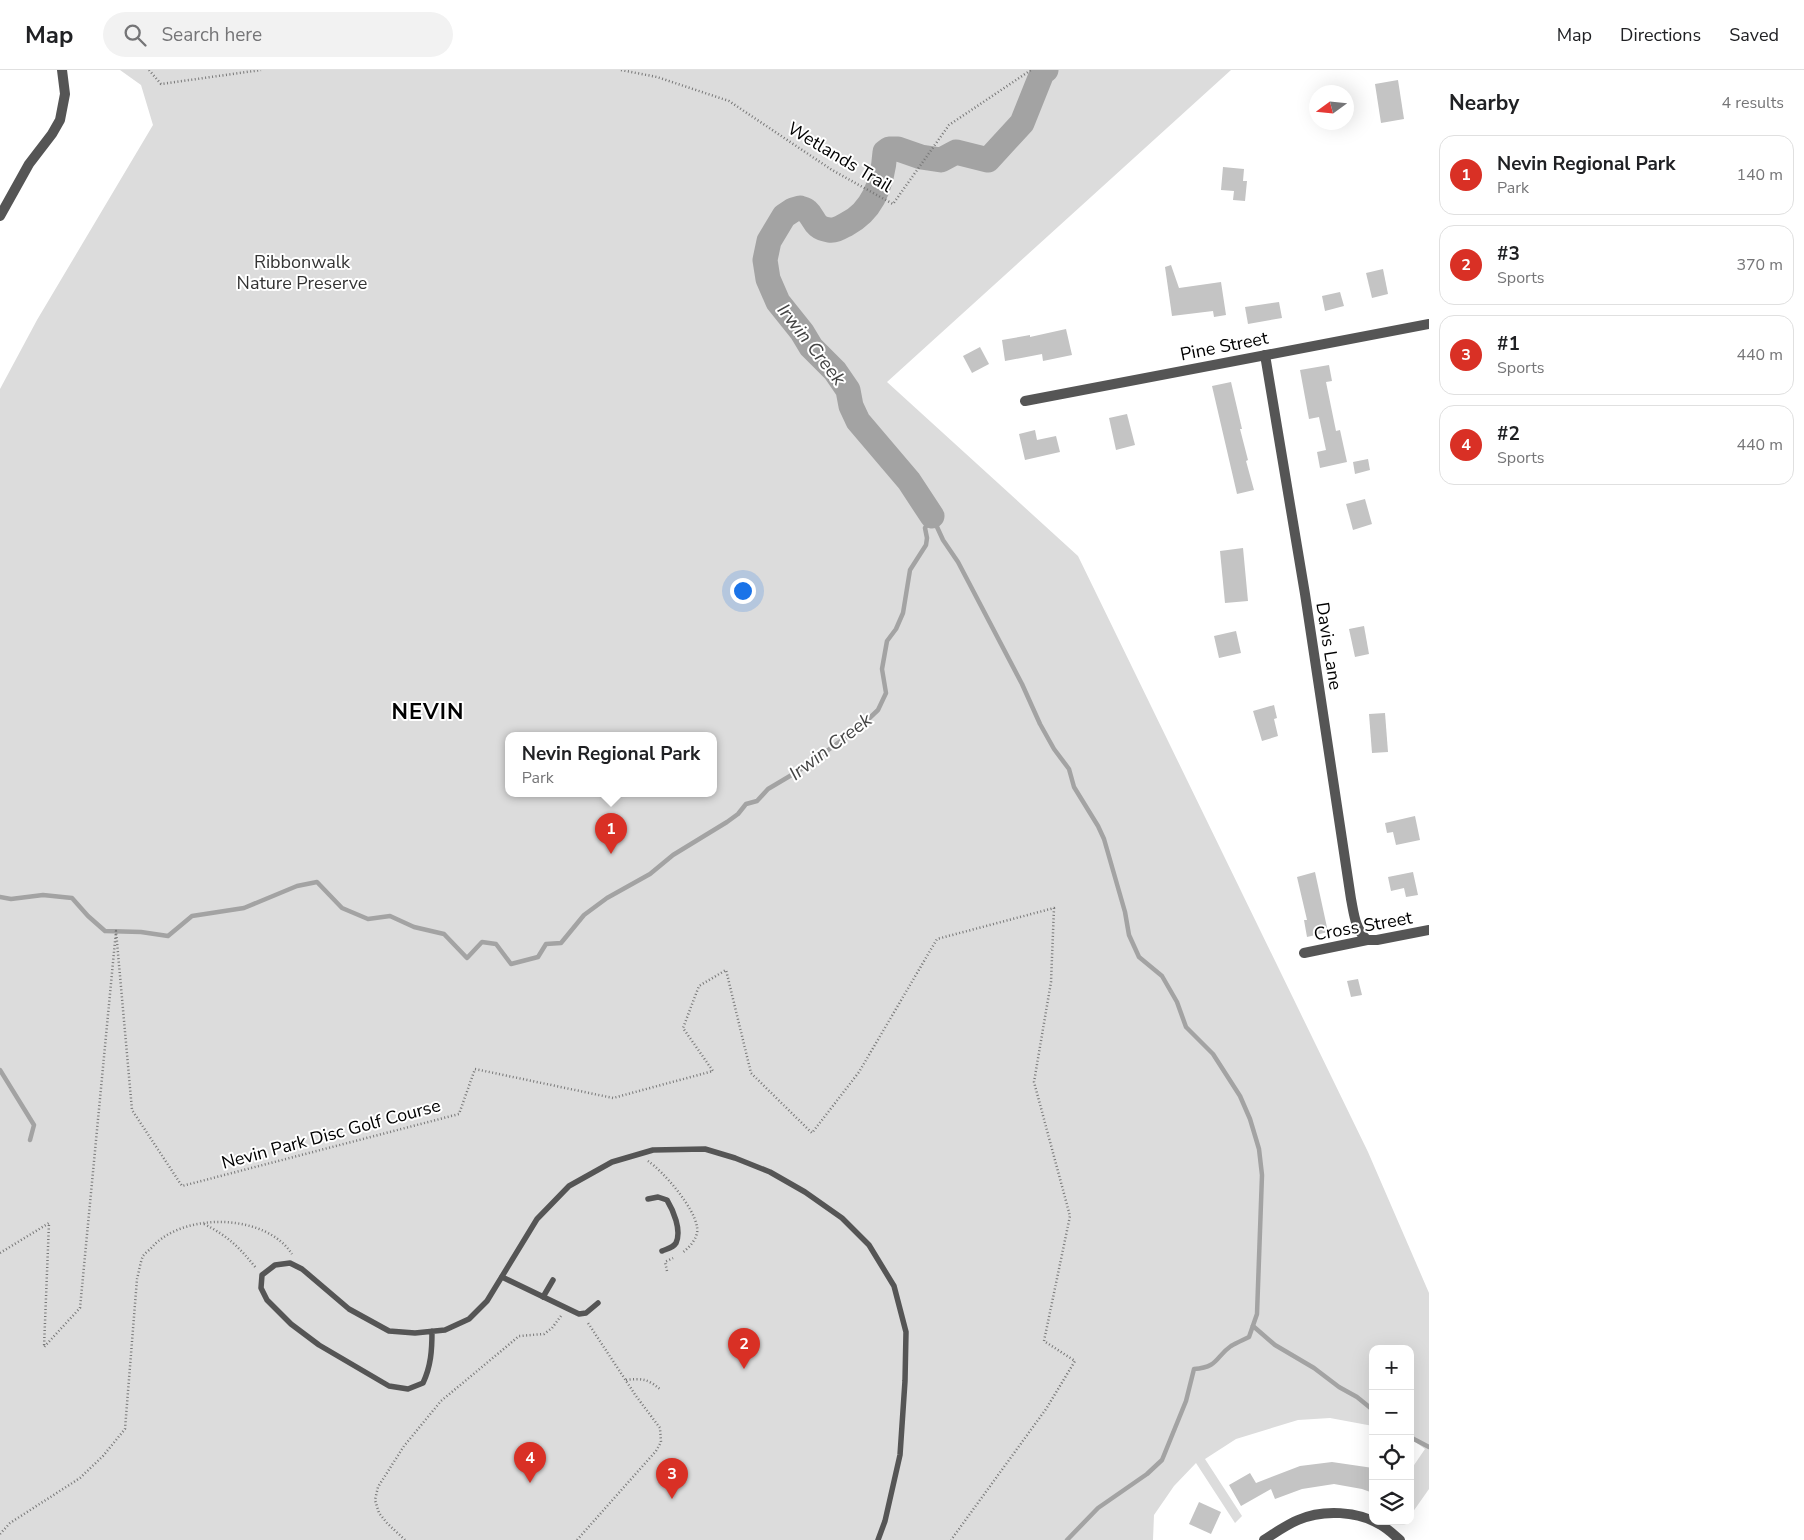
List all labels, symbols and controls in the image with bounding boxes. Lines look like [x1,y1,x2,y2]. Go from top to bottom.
search box [103,12,453,57]
text: Map [25,19,73,51]
icon: search [121,21,149,49]
text: Search here [161,22,262,48]
text: Map [1557,23,1592,47]
text: Directions [1620,23,1701,47]
text: Saved [1729,23,1779,47]
north arrow [1309,85,1354,130]
text: Nearby [1449,89,1519,117]
text: 4 results [1722,92,1784,114]
street label: Wetlands Trail [783,116,897,198]
text: Nevin Regional Park [1497,151,1676,177]
text: 1 [1461,164,1471,186]
text: 140 m [1736,164,1783,186]
text: Park [1497,177,1529,199]
text: #3 [1497,241,1520,267]
park label: Ribbonwalk Nature Preserve [237,250,367,295]
text: 2 [1461,254,1471,276]
text: 370 m [1736,254,1783,276]
text: Sports [1497,267,1545,289]
water label: Irwin Creek [771,298,852,391]
street label: Pine Street [1178,326,1271,366]
text: #1 [1497,331,1520,357]
text: 3 [1461,344,1471,366]
text: 440 m [1736,344,1783,366]
text: Sports [1497,357,1545,379]
text: #2 [1497,421,1520,447]
text: 4 [1461,434,1471,456]
text: 440 m [1736,434,1783,456]
text: Sports [1497,447,1545,469]
your location [730,578,756,604]
street label: Davis Lane [1310,600,1348,692]
district label: NEVIN [392,697,464,727]
water label: Irwin Creek [784,707,878,787]
popup [505,732,717,797]
text: Nevin Regional Park [522,741,700,767]
text: Park [522,767,554,789]
pin: 1 [595,813,627,854]
street label: Cross Street [1312,905,1415,946]
street label: Nevin Park Disc Golf Course [219,1093,443,1175]
pin: 2 [728,1328,760,1369]
map controls [1369,1345,1414,1525]
button: + [1369,1345,1414,1390]
button: − [1369,1390,1414,1435]
button: locate [1369,1435,1414,1480]
pin: 4 [514,1442,546,1483]
pin: 3 [656,1458,688,1499]
button: layers [1369,1480,1414,1525]

